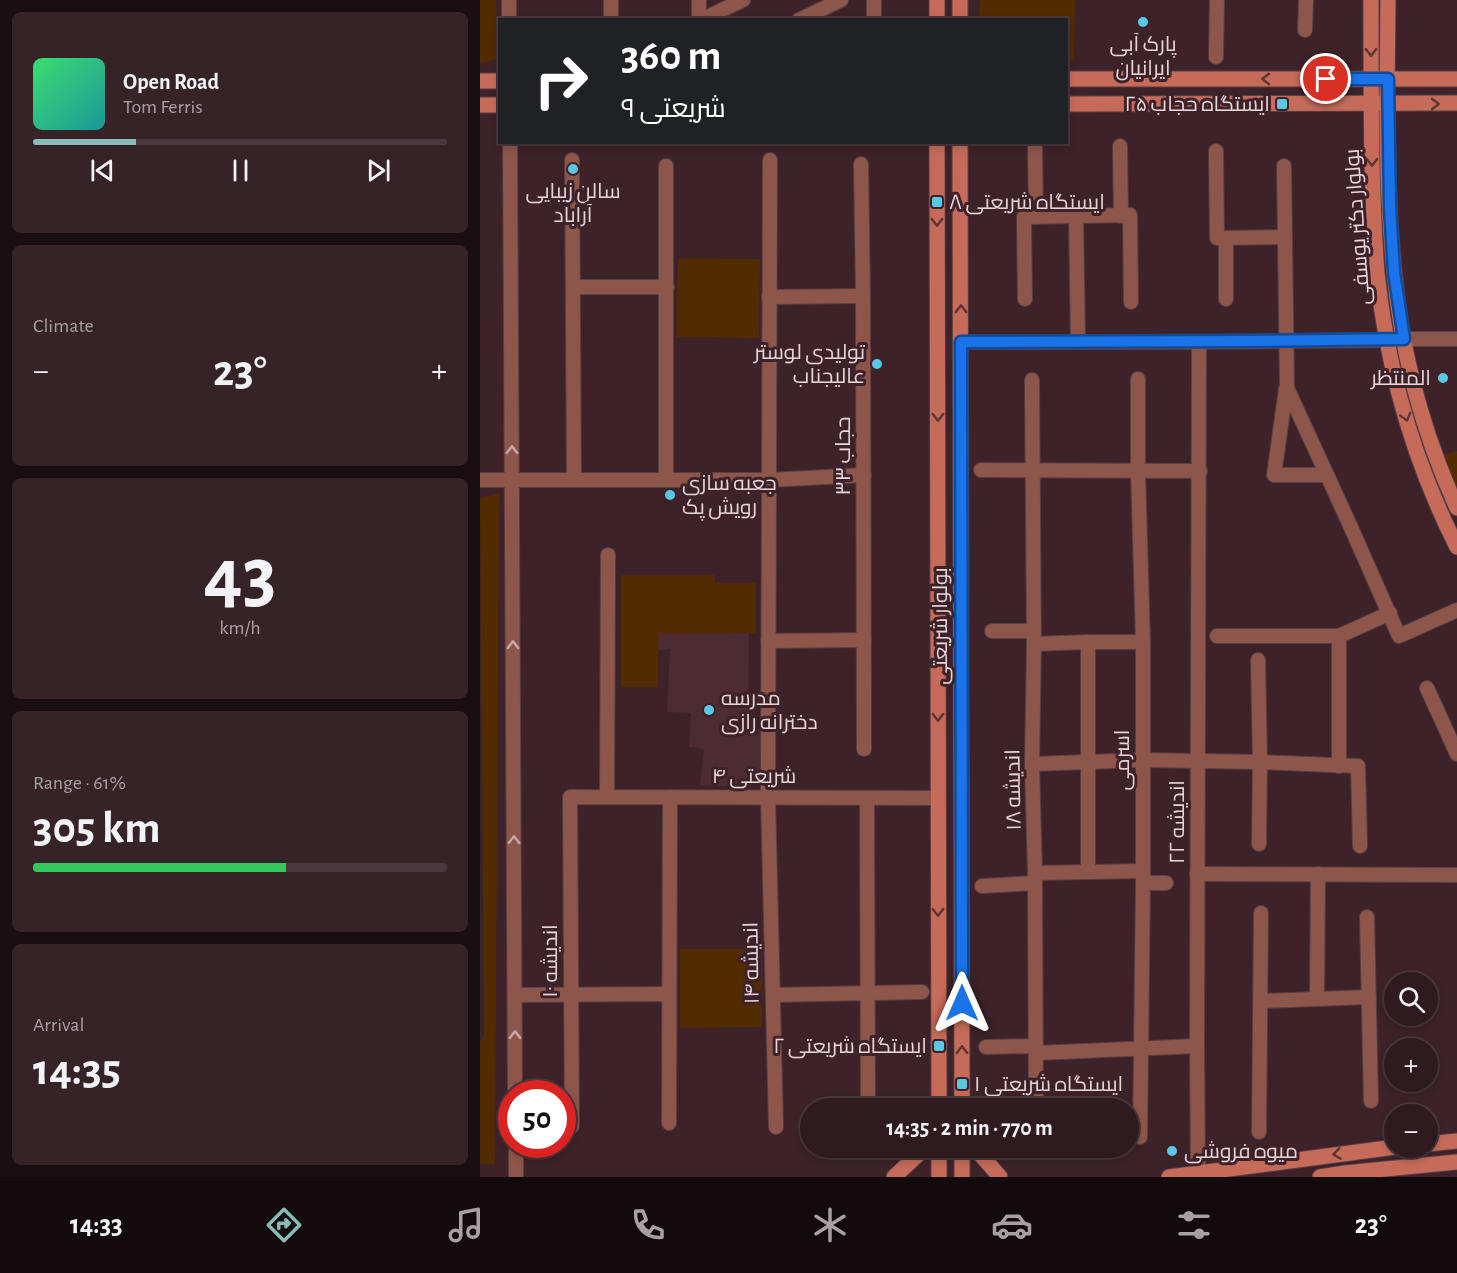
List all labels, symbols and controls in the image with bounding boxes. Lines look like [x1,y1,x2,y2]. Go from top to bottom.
marker: پارک آبی ایرانیان [1136,15,1150,29]
place label: پارک آبی ایرانیان [1109,32,1177,81]
text: 360 m [621,35,722,77]
icon: right [522,42,600,120]
one-way arrow [1365,47,1377,56]
pin [1300,53,1351,104]
icon: arrive [1309,62,1342,95]
text: Open Road [123,71,219,93]
one-way arrow [1262,73,1271,85]
place label: ایستگاه حجاب ۲۵ [1125,94,1270,115]
text: شریعتی ۹ [621,95,726,122]
text: Tom Ferris [123,97,203,117]
marker: ایستگاه حجاب ۲۵ [1275,97,1289,111]
one-way arrow [1431,98,1440,110]
street label: بولوار دکتر یوسفی [1342,148,1375,306]
icon: previous [86,154,119,187]
icon: pause [224,154,257,187]
icon: next [362,154,395,187]
one-way arrow [1366,158,1378,167]
marker: سالن زیبایی آراباد [566,162,580,176]
place label: سالن زیبایی آراباد [525,181,621,227]
place label: ایستگاه شریعتی ۸ [949,192,1105,215]
marker: ایستگاه شریعتی ۸ [930,195,944,209]
one-way arrow [931,217,943,226]
one-way arrow [955,305,967,314]
text: Climate [33,316,94,336]
place label: تولیدی لوستر عالیجناب [753,342,865,387]
text: 23° [213,349,267,394]
text: − [33,355,49,388]
text: + [431,355,447,388]
marker: تولیدی لوستر عالیجناب [870,357,884,371]
place label: المنتظر [1370,368,1431,390]
marker: المنتظر [1436,371,1450,385]
one-way arrow [1399,411,1411,422]
one-way arrow [932,412,944,421]
street label: حجاب ۳۳ [833,417,854,495]
one-way arrow [506,446,518,455]
place label: جعبه سازی رویش پک [682,473,777,521]
marker: جعبه سازی رویش پک [663,488,677,502]
text: 43 [204,538,276,616]
street label: بولوار شریعتی [930,567,953,685]
text: km/h [219,618,261,638]
one-way arrow [507,641,519,650]
place label: مدرسه دخترانه رازی [721,688,818,735]
marker: مدرسه دخترانه رازی [702,703,716,717]
one-way arrow [932,712,944,721]
street label: اسرمی [1112,729,1135,791]
street label: اندیشه ۱۸ [1002,749,1025,831]
street label: شریعتی ۴ [712,766,796,789]
text: Range · 61% [33,773,126,793]
street label: اندیشه ۲۲ [1167,780,1188,864]
text: 305 km [33,806,161,851]
one-way arrow [508,836,520,845]
one-way arrow [932,907,944,916]
street label: اندیشه ۱۴ [740,922,763,1004]
street label: اندیشه ۱۰ [540,924,561,998]
position arrow [930,971,994,1035]
map controls [1384,972,1438,1158]
button: search [1384,972,1438,1026]
text: Arrival [33,1015,84,1035]
one-way arrow [509,1031,521,1040]
place label: ایستگاه شریعتی ۲ [773,1036,927,1059]
button: + [1384,1038,1438,1092]
marker: ایستگاه شریعتی ۲ [932,1039,946,1053]
one-way arrow [956,1046,968,1055]
text: 14:35 [33,1048,121,1093]
place label: ایستگاه شریعتی ۱ [974,1074,1123,1097]
marker: ایستگاه شریعتی ۱ [955,1077,969,1091]
speed limit sign: 50 [498,1080,576,1158]
button: − [1384,1104,1438,1158]
text: 14:35 · 2 min · 770 m [886,1117,1053,1139]
place label: میوه فروشی [1184,1141,1298,1164]
marker: میوه فروشی [1165,1144,1179,1158]
one-way arrow [1332,1148,1341,1160]
icon: directions [263,1204,305,1246]
icon: music [445,1204,487,1246]
icon: phone [627,1204,669,1246]
icon: climate [809,1204,851,1246]
icon: car [991,1204,1033,1246]
icon: filters [1173,1204,1215,1246]
text: 14:33 [70,1211,123,1238]
text: 23° [1355,1211,1387,1238]

